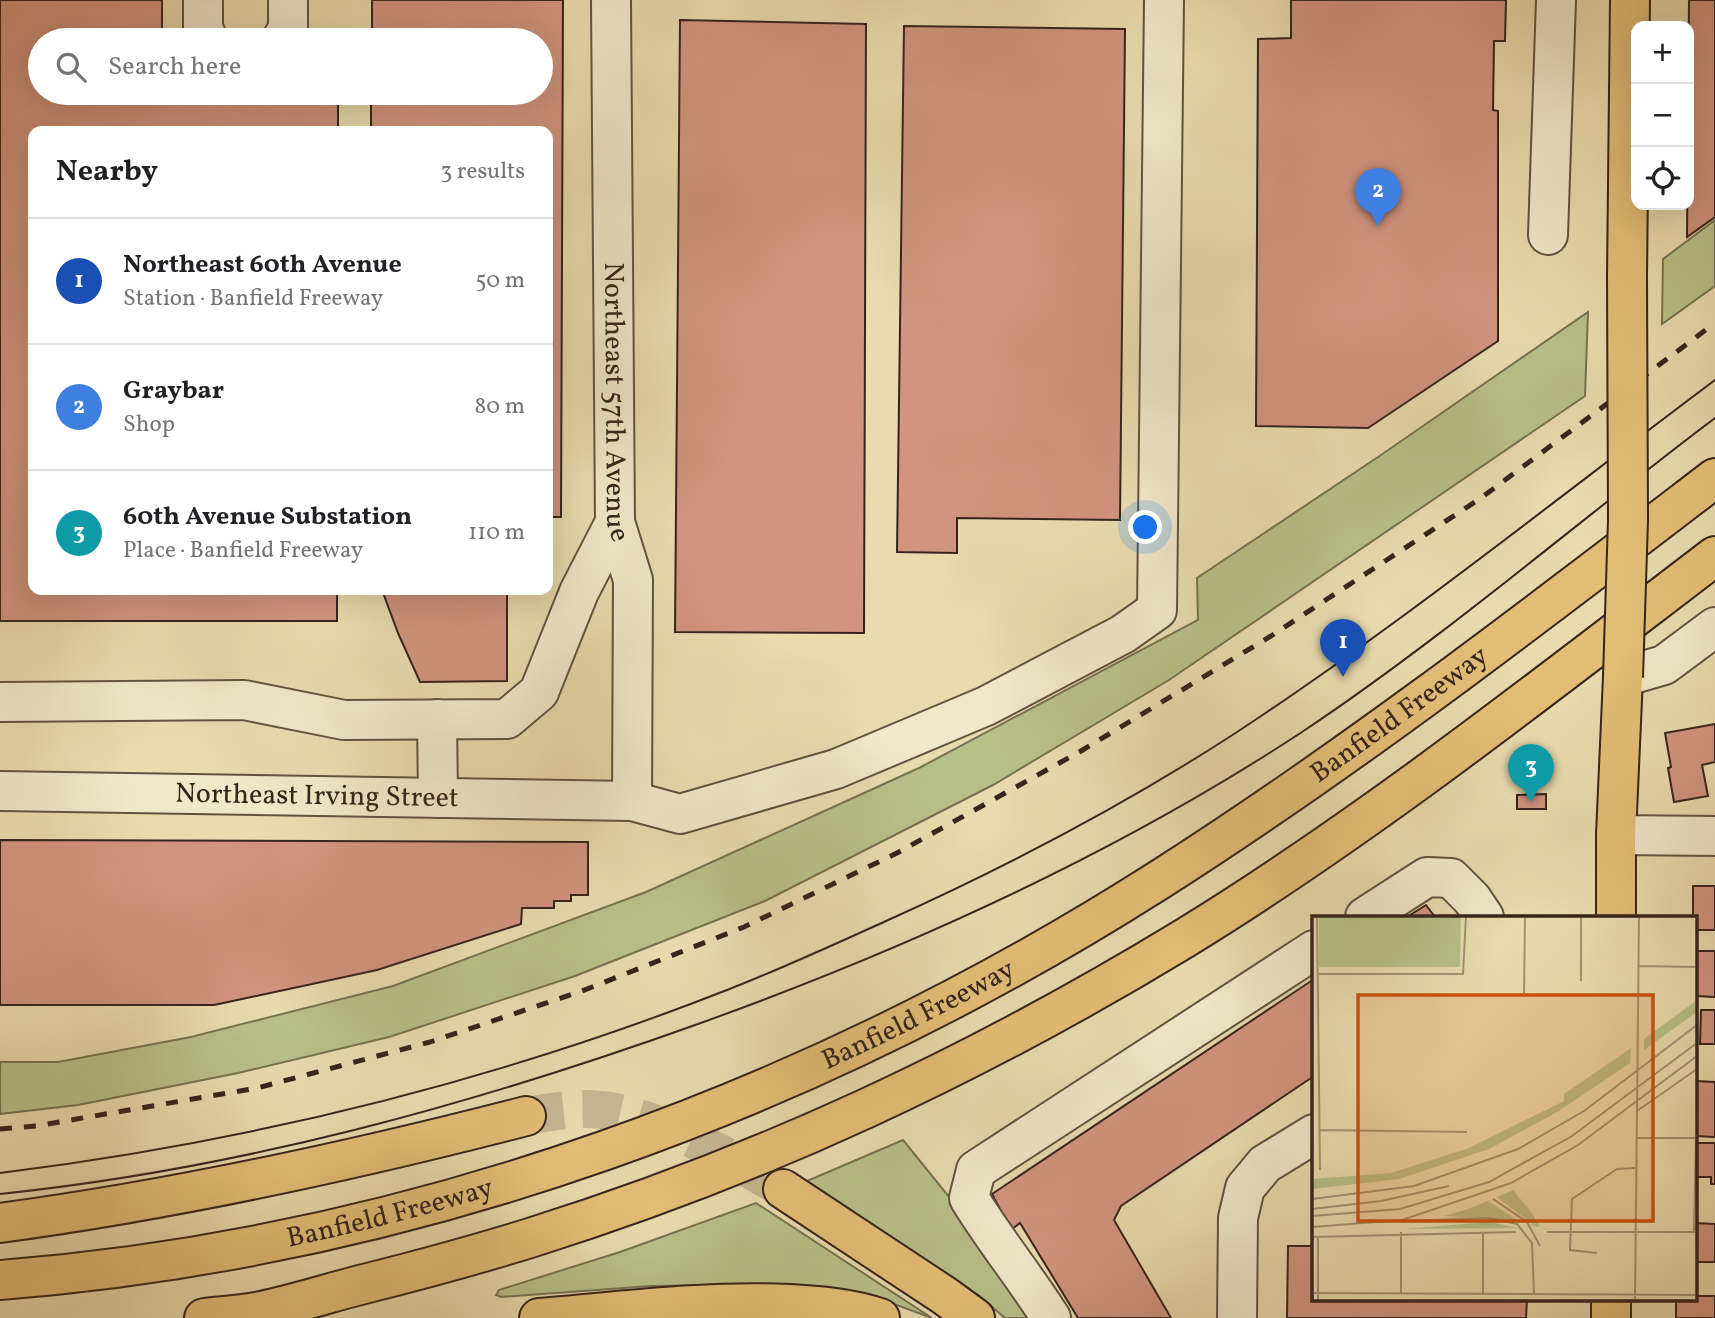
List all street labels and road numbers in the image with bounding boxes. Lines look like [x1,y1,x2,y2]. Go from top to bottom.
street label: Northeast 57th Avenue [594,262,639,547]
street label: Banfield Freeway [1302,637,1497,793]
street label: Northeast Irving Street [175,774,459,818]
street label: Banfield Freeway [815,950,1022,1080]
street label: Banfield Freeway [283,1168,498,1258]

